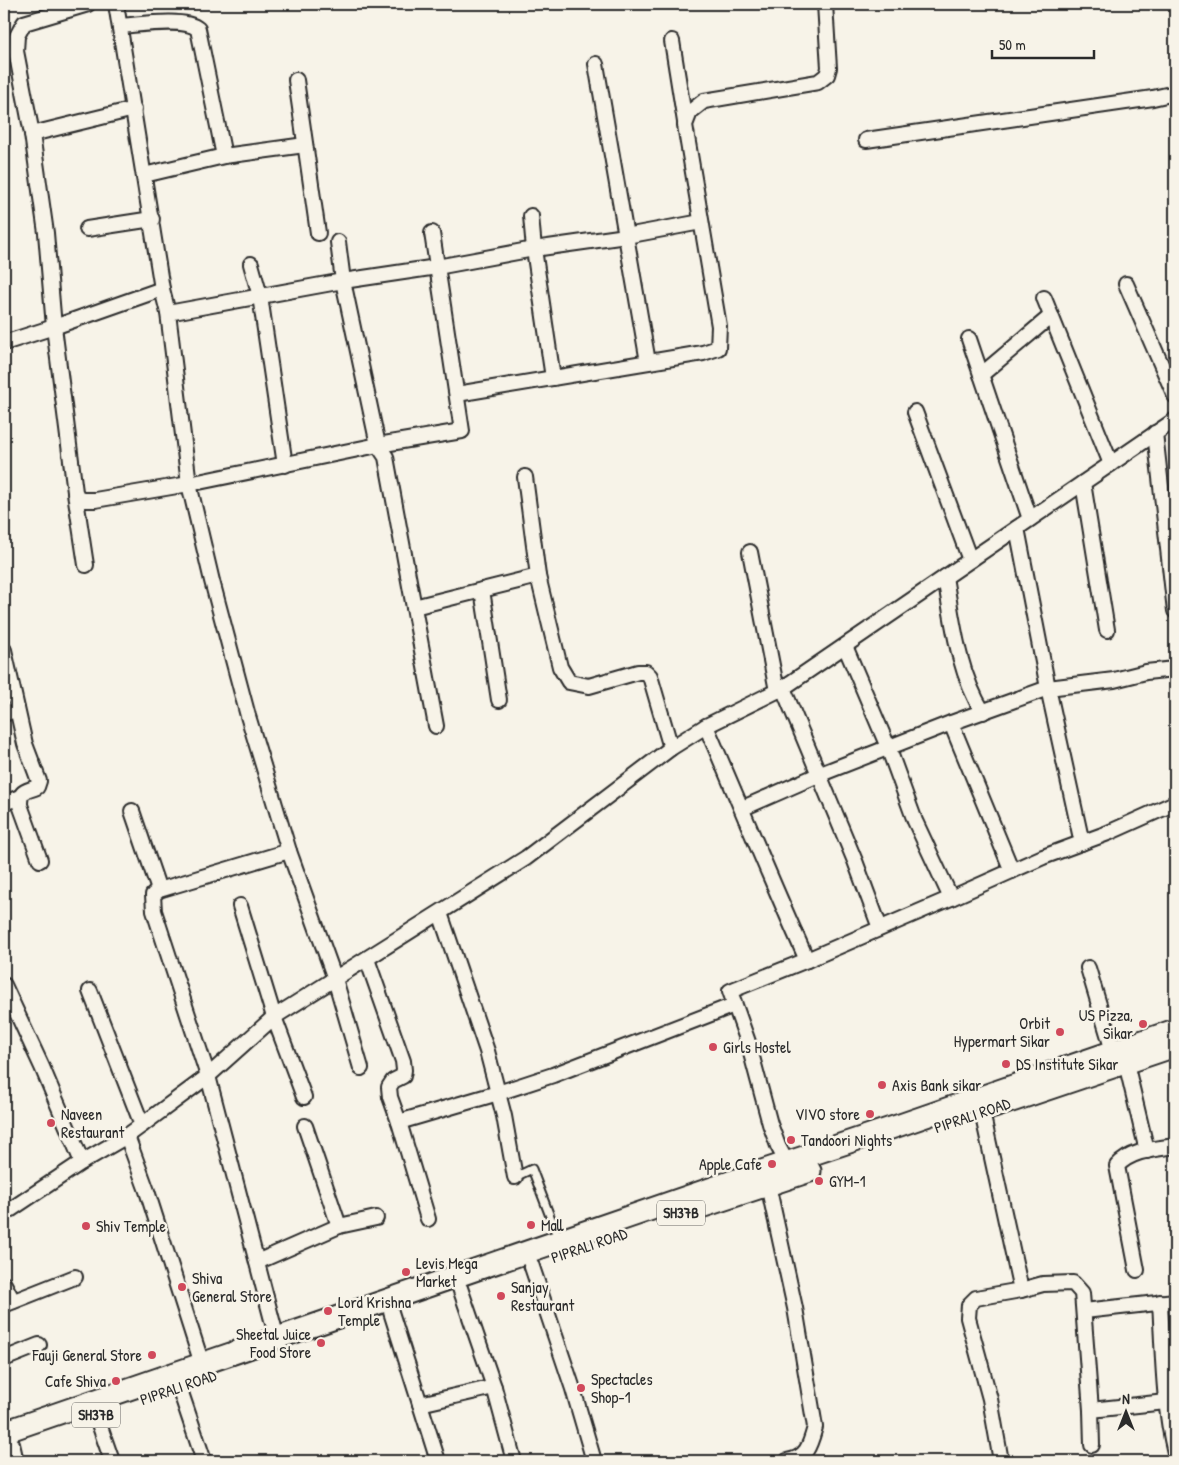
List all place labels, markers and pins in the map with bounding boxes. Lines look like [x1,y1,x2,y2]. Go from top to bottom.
place label: US Pizza, Sikar [1079,1004,1133,1044]
place label: Orbit Hypermart Sikar [954,1012,1050,1052]
marker: US Pizza, Sikar [1137,1018,1149,1030]
marker: Orbit Hypermart Sikar [1054,1026,1066,1038]
place label: Girls Hostel [723,1036,791,1058]
marker: Girls Hostel [707,1041,719,1053]
place label: DS Institute Sikar [1016,1053,1118,1075]
marker: DS Institute Sikar [1000,1058,1012,1070]
place label: Axis Bank sikar [892,1074,981,1096]
marker: Axis Bank sikar [876,1079,888,1091]
place label: Naveen Restaurant [61,1103,125,1143]
place label: VIVO store [795,1103,861,1125]
marker: VIVO store [864,1108,876,1120]
marker: Naveen Restaurant [45,1117,57,1129]
place label: Tandoori Nights [801,1129,892,1151]
marker: Tandoori Nights [785,1134,797,1146]
place label: Apple Cafe [699,1153,763,1175]
marker: Apple Cafe [766,1158,778,1170]
place label: GYM-1 [829,1170,866,1192]
marker: GYM-1 [813,1175,825,1187]
place label: Mall [541,1214,564,1236]
place label: Shiv Temple [96,1215,167,1237]
marker: Mall [525,1219,537,1231]
marker: Shiv Temple [80,1220,92,1232]
place label: Levis Mega Market [416,1252,477,1292]
marker: Levis Mega Market [400,1266,412,1278]
place label: Shiva General Store [192,1267,272,1307]
place label: Sanjay Restaurant [511,1276,575,1316]
marker: Shiva General Store [176,1281,188,1293]
marker: Sanjay Restaurant [495,1290,507,1302]
place label: Lord Krishna Temple [338,1291,411,1331]
marker: Lord Krishna Temple [322,1305,334,1317]
place label: Sheetal Juice Food Store [236,1323,312,1363]
marker: Sheetal Juice Food Store [315,1337,327,1349]
place label: Fauji General Store [31,1344,143,1366]
marker: Fauji General Store [146,1349,158,1361]
place label: Spectacles Shop-1 [591,1368,653,1408]
place label: Cafe Shiva [45,1370,106,1392]
marker: Cafe Shiva [110,1375,122,1387]
marker: Spectacles Shop-1 [575,1382,587,1394]

